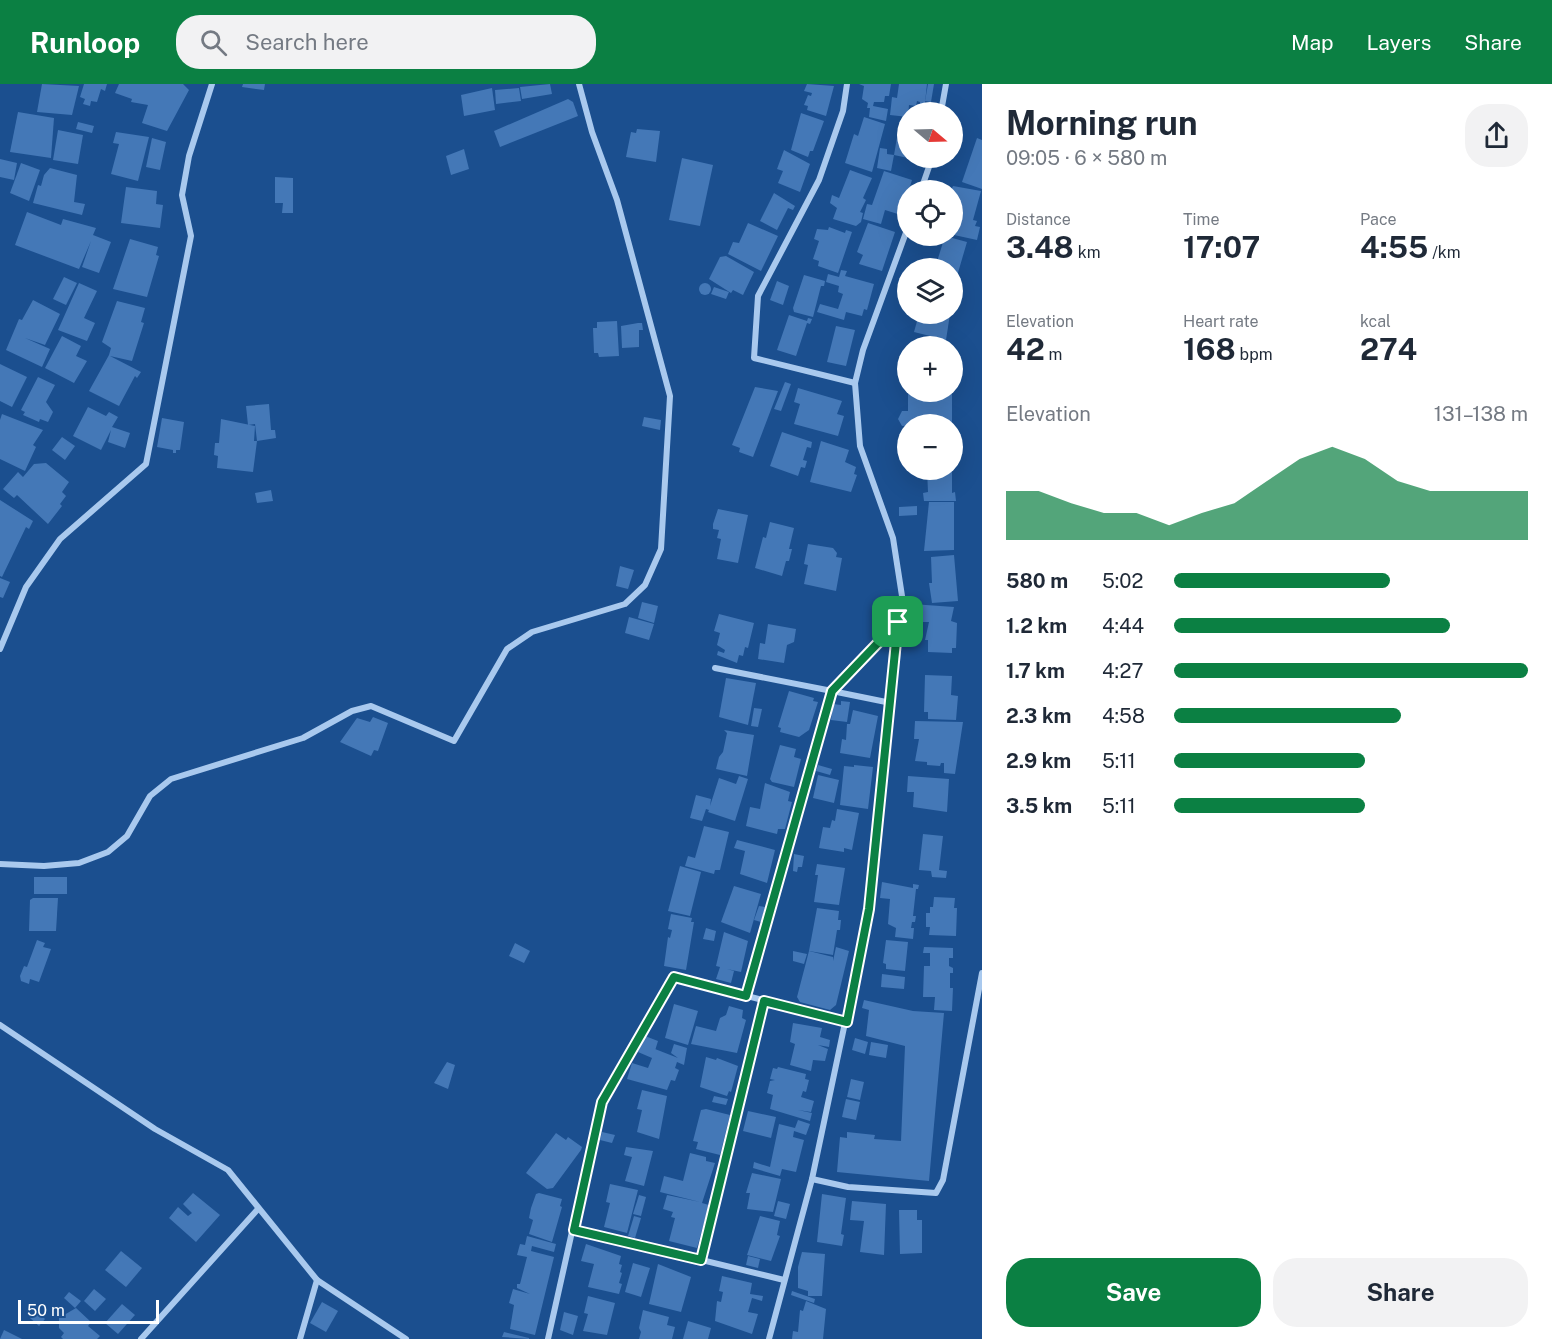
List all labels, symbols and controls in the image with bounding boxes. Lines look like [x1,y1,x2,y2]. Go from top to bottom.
search box [176,15,596,69]
text: Runloop [30,26,140,59]
icon: search [197,26,230,59]
text: Search here [245,29,369,55]
text: Map [1291,30,1334,55]
text: Layers [1367,30,1431,55]
text: Share [1464,30,1522,55]
north arrow [897,102,963,168]
map controls [897,102,963,480]
text: Morning run [1006,104,1198,142]
button: share [1465,104,1528,167]
text: 09:05 · 6 × 580 m [1006,146,1167,170]
button: locate [897,180,963,246]
text: Distance [1006,210,1071,229]
text: Time [1183,210,1219,229]
text: Pace [1360,210,1397,229]
text: 3.48 [1006,229,1074,265]
text: 17:07 [1183,229,1260,265]
text: 4:55 [1360,229,1428,265]
text: km [1074,243,1100,262]
text: /km [1428,243,1461,262]
button: layers [897,258,963,324]
text: Elevation [1006,312,1074,331]
text: Heart rate [1183,312,1259,331]
text: kcal [1360,312,1391,331]
text: 42 [1006,331,1045,367]
text: 168 [1183,331,1236,367]
text: 274 [1360,331,1417,367]
button: + [897,336,963,402]
text: m [1045,345,1062,364]
text: bpm [1236,345,1273,364]
text: Elevation [1006,402,1091,426]
text: 131–138 m [1434,402,1528,426]
button: − [897,414,963,480]
text: 580 m [1006,569,1068,593]
text: 5:02 [1102,569,1143,593]
pin [872,596,923,647]
icon: arrive [881,605,914,638]
text: 1.2 km [1006,614,1067,638]
text: 4:44 [1102,614,1144,638]
text: 1.7 km [1006,659,1065,683]
text: 4:27 [1102,659,1143,683]
text: 2.3 km [1006,704,1071,728]
text: 4:58 [1102,704,1145,728]
text: 2.9 km [1006,749,1071,773]
text: 5:11 [1102,749,1136,773]
text: 3.5 km [1006,794,1072,818]
text: 5:11 [1102,794,1136,818]
button: Save [1006,1258,1261,1327]
button: Share [1273,1258,1528,1327]
scale bar [18,1297,159,1324]
text: 50 m [27,1301,65,1320]

